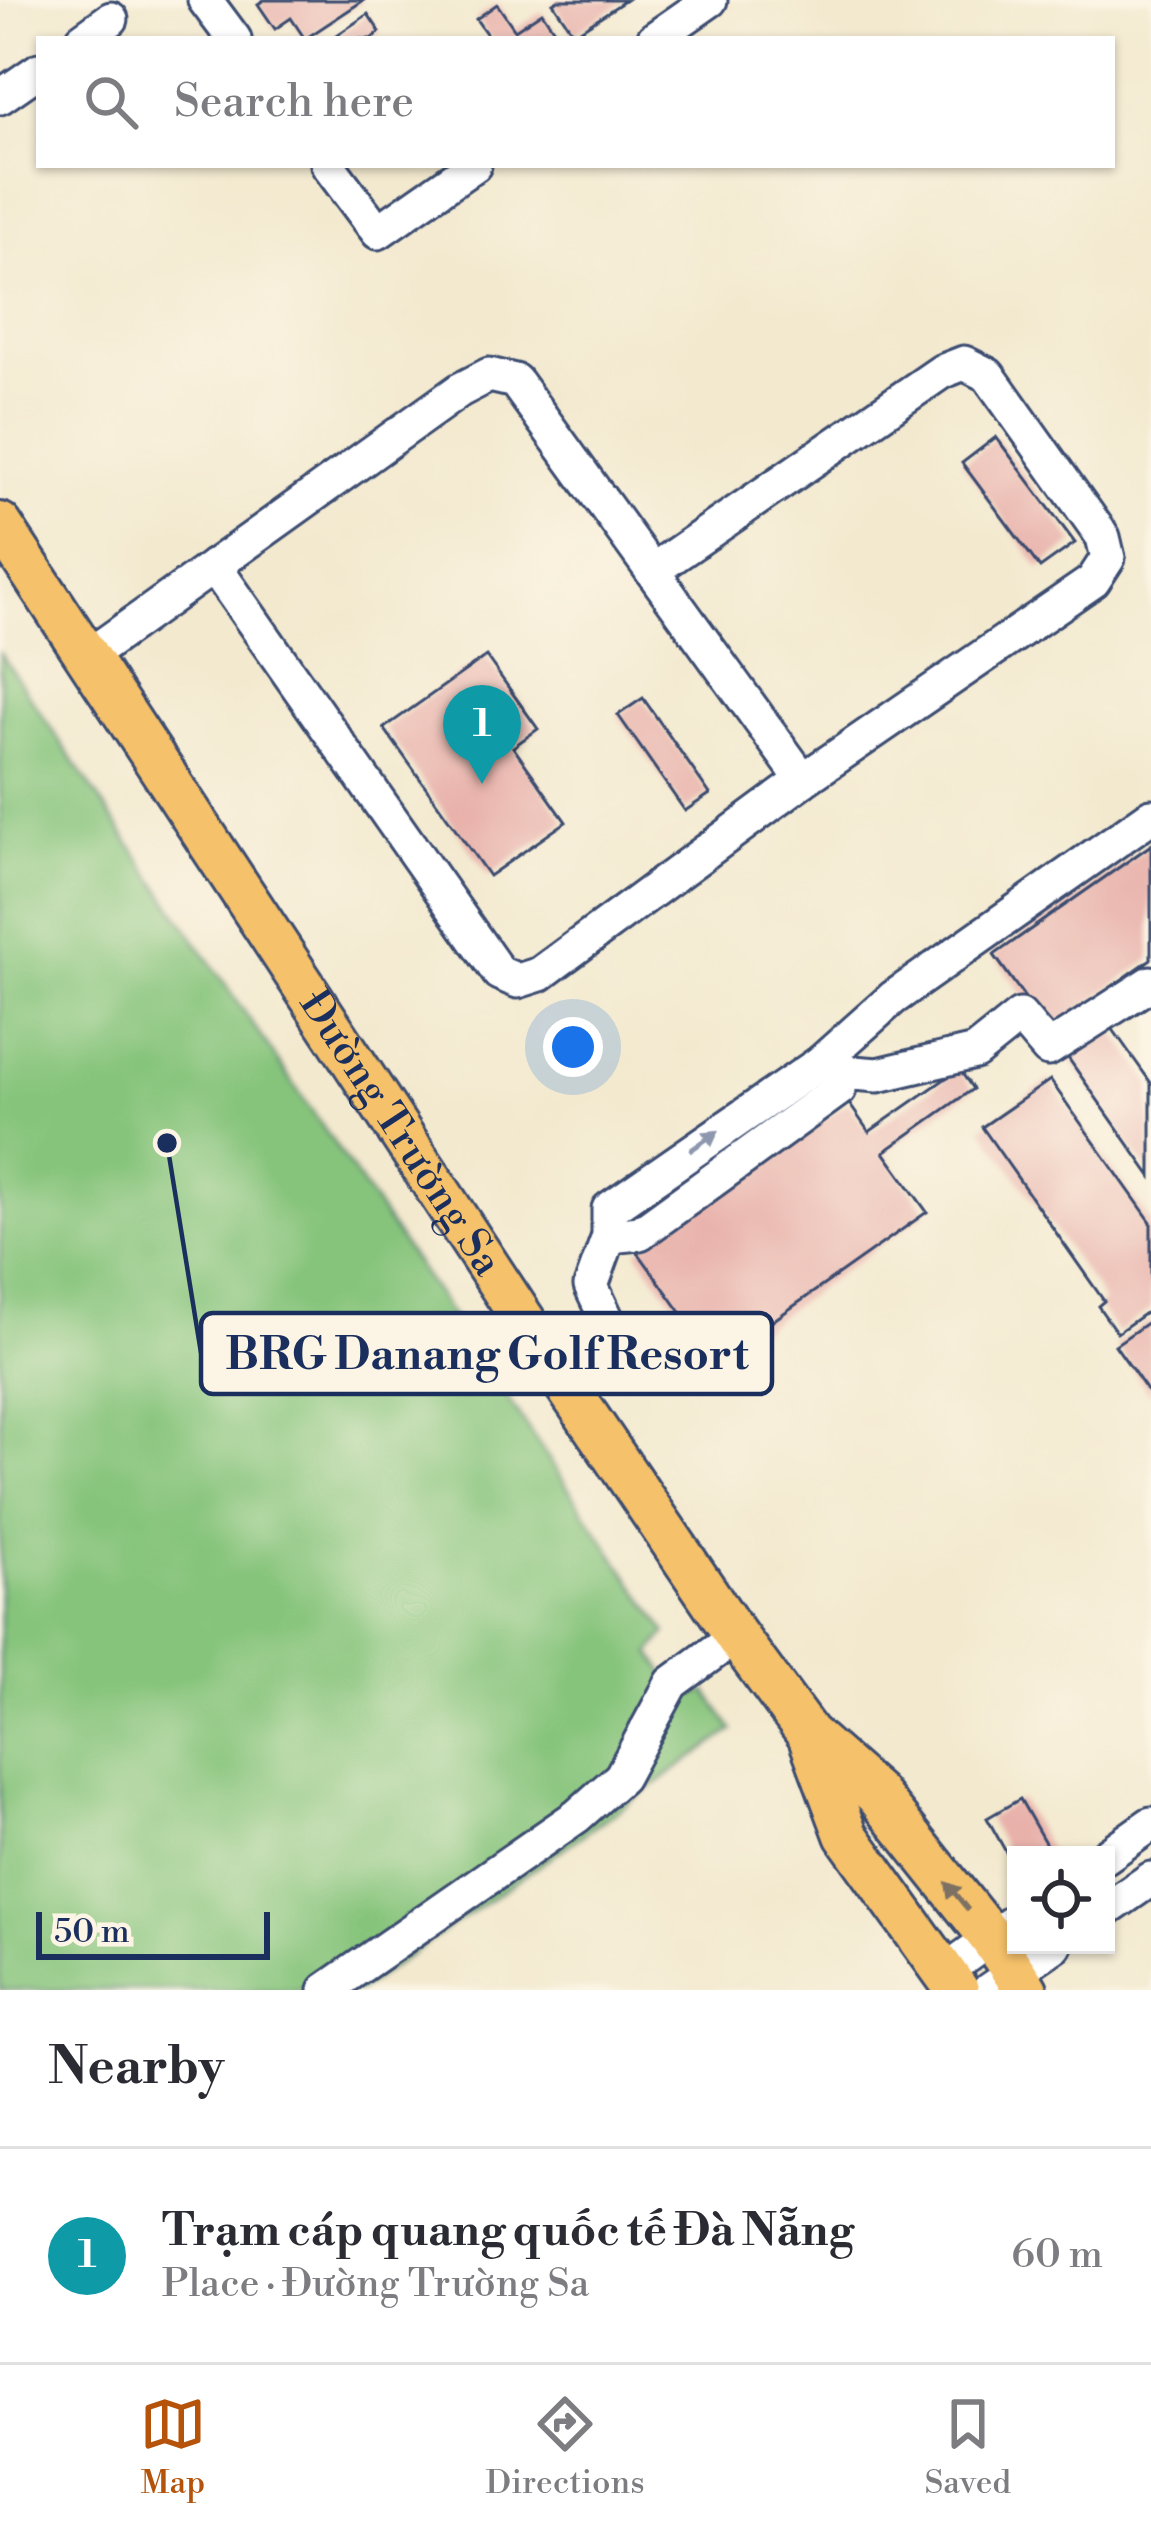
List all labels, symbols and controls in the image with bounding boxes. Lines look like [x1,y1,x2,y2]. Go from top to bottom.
search box [36,36,1115,168]
icon: search [78,69,144,135]
text: Search here [174,74,414,131]
pin: 1 [443,685,521,784]
street label: Đường Trường Sa [287,980,514,1287]
your location [543,1017,603,1077]
one-way arrow [688,1130,720,1154]
callout: BRG Danang Golf Resort [201,1313,772,1394]
text: BRG Danang Golf Resort [225,1327,750,1384]
map controls [1007,1846,1115,1954]
button: locate [1007,1846,1115,1954]
one-way arrow [945,1880,970,1911]
scale bar [36,1906,270,1959]
text: 50 m [54,1912,130,1953]
text: Nearby [48,2036,224,2100]
text: Trạm cáp quang quốc tế Đà Nẵng [162,2203,854,2260]
text: 1 [78,2231,96,2280]
text: 60 m [1011,2231,1103,2280]
text: Place · Đường Trường Sa [162,2260,589,2309]
tab: Map [140,2391,206,2504]
tab: Directions [486,2391,645,2504]
tab: Saved [924,2391,1011,2504]

